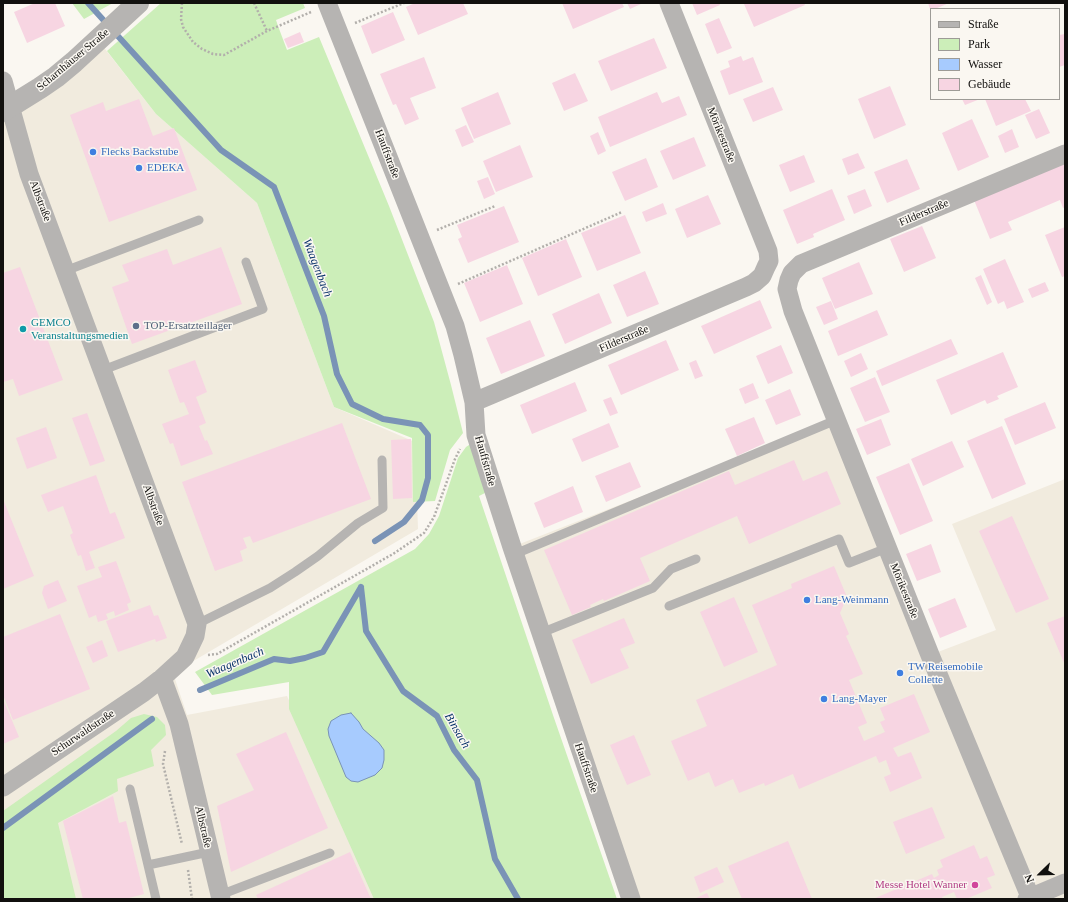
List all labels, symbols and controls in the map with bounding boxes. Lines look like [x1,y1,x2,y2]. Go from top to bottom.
legend [930,8,1060,100]
text: Straße [968,17,999,31]
street label: Scharnhäuser Straße [34,26,112,94]
text: Park [968,37,990,51]
text: Wasser [968,57,1002,71]
text: Gebäude [968,77,1011,91]
street label: Mörikestraße [704,105,738,165]
street label: Hauffstraße [372,127,402,181]
place label: Flecks Backstube [101,145,178,159]
marker: Flecks Backstube [88,147,98,157]
place label: EDEKA [147,161,184,175]
marker: EDEKA [134,163,144,173]
street label: Albstraße [26,179,54,223]
street label: Filderstraße [897,197,951,229]
water label: Waagenbach [299,237,335,299]
place label: GEMCO Veranstaltungsmedien [31,316,128,342]
place label: TOP-Ersatzteillager [144,319,232,333]
marker: TOP-Ersatzteillager [131,321,141,331]
street label: Filderstraße [597,323,651,355]
marker: GEMCO Veranstaltungsmedien [18,324,28,334]
street label: Hauffstraße [472,434,498,488]
street label: Albstraße [139,483,167,527]
street label: Mörikestraße [887,561,921,621]
place label: Lang-Weinmann [815,593,889,607]
marker: Lang-Weinmann [802,595,812,605]
water label: Waagenbach [204,644,266,682]
place label: TW Reisemobile Collette [908,660,983,686]
marker: TW Reisemobile Collette [895,668,905,678]
place label: Lang-Mayer [832,692,887,706]
marker: Lang-Mayer [819,694,829,704]
street label: Schurwaldstraße [49,707,117,759]
water label: Binsach [441,711,473,751]
street label: Hauffstraße [571,741,601,795]
street label: Albstraße [192,805,214,849]
north arrow [1020,854,1060,894]
text: N [1022,873,1036,885]
place label: Messe Hotel Wanner [875,878,967,892]
marker: Messe Hotel Wanner [970,880,980,890]

